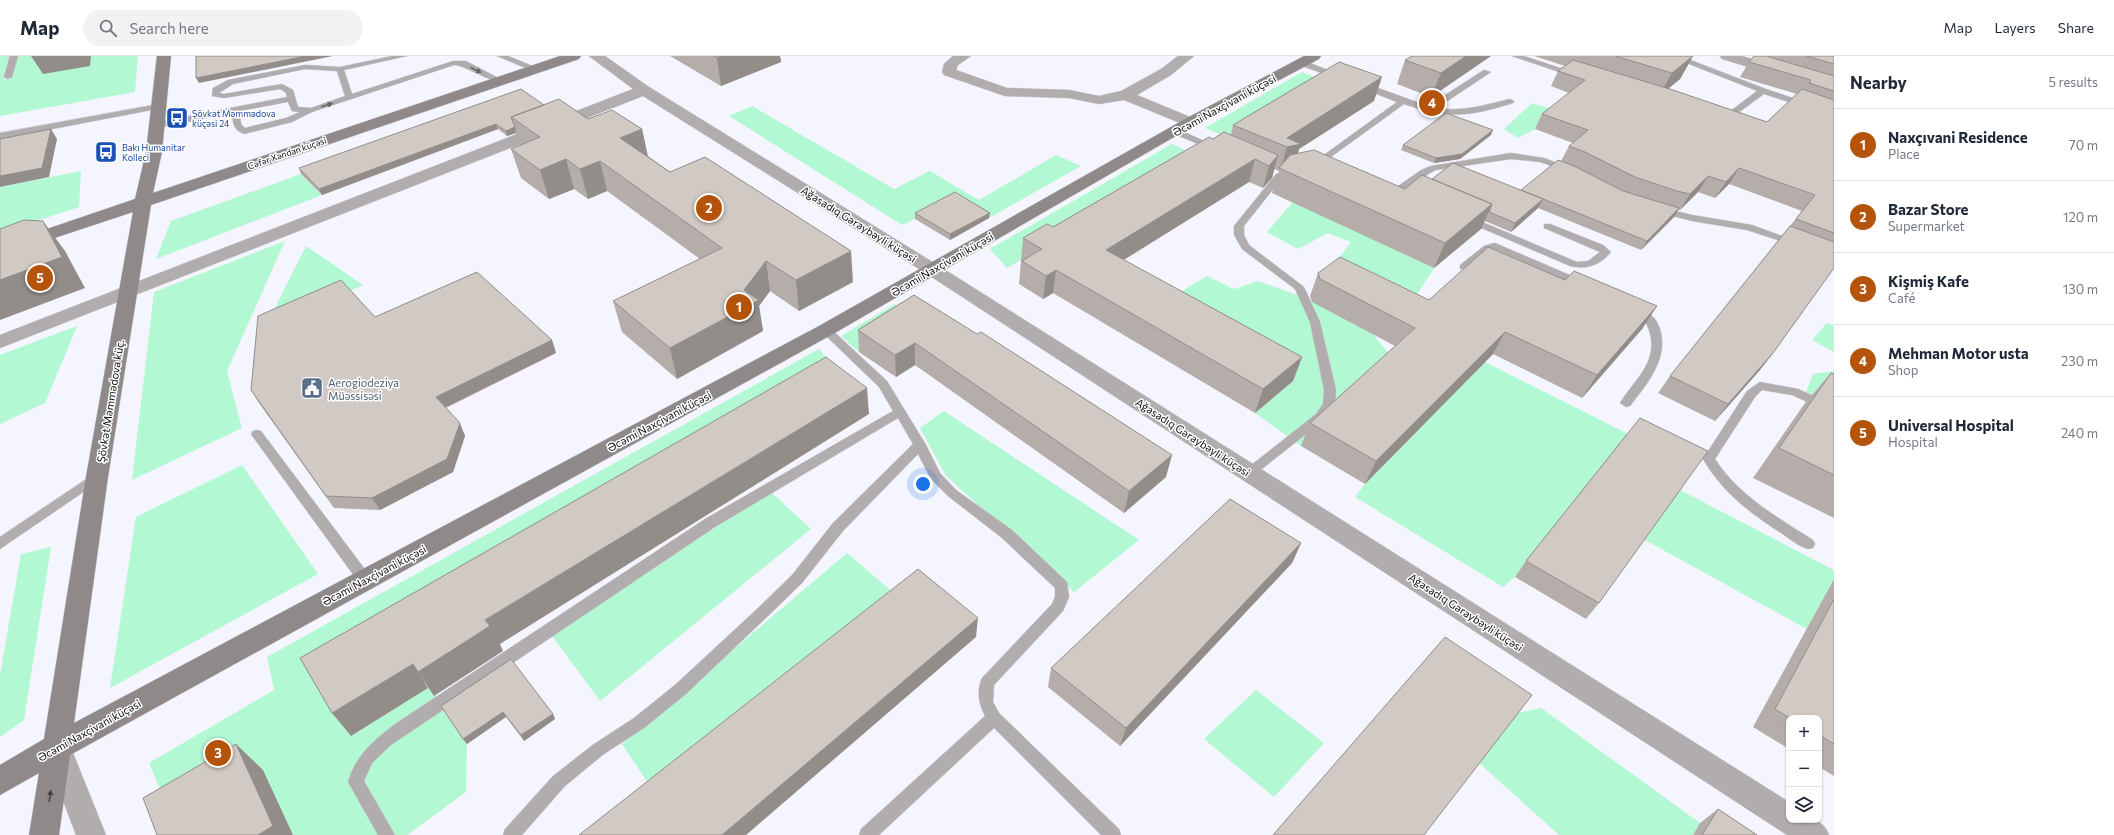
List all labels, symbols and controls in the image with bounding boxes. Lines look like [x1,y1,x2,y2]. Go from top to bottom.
search box [83,10,363,46]
text: Map [20,16,59,39]
icon: search [97,17,119,39]
text: Search here [129,19,209,37]
text: Map [1944,19,1972,36]
text: Layers [1994,19,2036,36]
text: Share [2058,19,2094,36]
one-way arrow [471,67,482,73]
street label: Əcəmi Naxçivani küçəsi [1170,71,1278,139]
text: Nearby [1850,72,1907,93]
text: 5 results [2048,74,2098,90]
pin: 4 [1419,88,1445,118]
one-way arrow [321,102,333,108]
bus stop icon: Şövkət Məmmədova küçəsi 24 [164,105,190,131]
place label: Şövkət Məmmədova küçəsi 24 [192,108,276,129]
text: Naxçıvani Residence [1888,128,2028,146]
street label: Cəfər Xəndan küçəsi [246,134,328,172]
text: 1 [1860,137,1866,153]
text: 70 m [2069,137,2098,153]
bus stop icon: Bakı Humanitar Kolleci [93,139,119,165]
place label: Bakı Humanitar Kolleci [122,142,186,163]
text: Place [1888,146,1920,162]
street label: Ağasadıq Gəraybəyli küçəsi [799,183,919,265]
pin: 2 [696,193,722,223]
text: Bazar Store [1888,200,1969,218]
text: 2 [1859,209,1867,225]
text: 120 m [2063,209,2098,225]
text: Supermarket [1888,218,1965,234]
street label: Əcəmi Naxçivani küçəsi [889,229,996,299]
pin: 5 [27,263,53,293]
text: Kişmiş Kafe [1888,272,1969,290]
text: 3 [1859,281,1867,297]
text: 130 m [2063,281,2098,297]
text: Café [1888,290,1915,306]
pin: 1 [726,292,752,322]
street label: Şövkət Məmmədova küç. [94,338,126,463]
text: Mehman Motor usta [1888,344,2029,362]
text: 4 [1859,353,1867,369]
text: 230 m [2061,353,2098,369]
text: Shop [1888,362,1919,378]
public building icon: Aerogiodeziya Müəssisəsi [299,375,325,401]
place label: Aerogiodeziya Müəssisəsi [328,376,399,402]
street label: Əcəmi Naxçivani küçəsi [605,388,713,454]
street label: Ağasadıq Gəraybəyli küçəsi [1133,395,1253,479]
text: Universal Hospital [1888,416,2014,434]
text: 5 [1859,425,1867,441]
text: 240 m [2061,425,2098,441]
text: Hospital [1888,434,1938,450]
your location [913,474,933,494]
street label: Əcəmi Naxçivani küçəsi [320,542,428,608]
street label: Ağasadıq Gəraybəyli küçəsi [1406,570,1526,654]
street label: Əcəmi Naxçivani küçəsi [35,696,143,764]
map controls [1786,715,1822,823]
button: + [1786,715,1822,751]
pin: 3 [205,738,231,768]
button: − [1786,751,1822,787]
button: layers [1786,787,1822,823]
one-way arrow [47,790,53,803]

